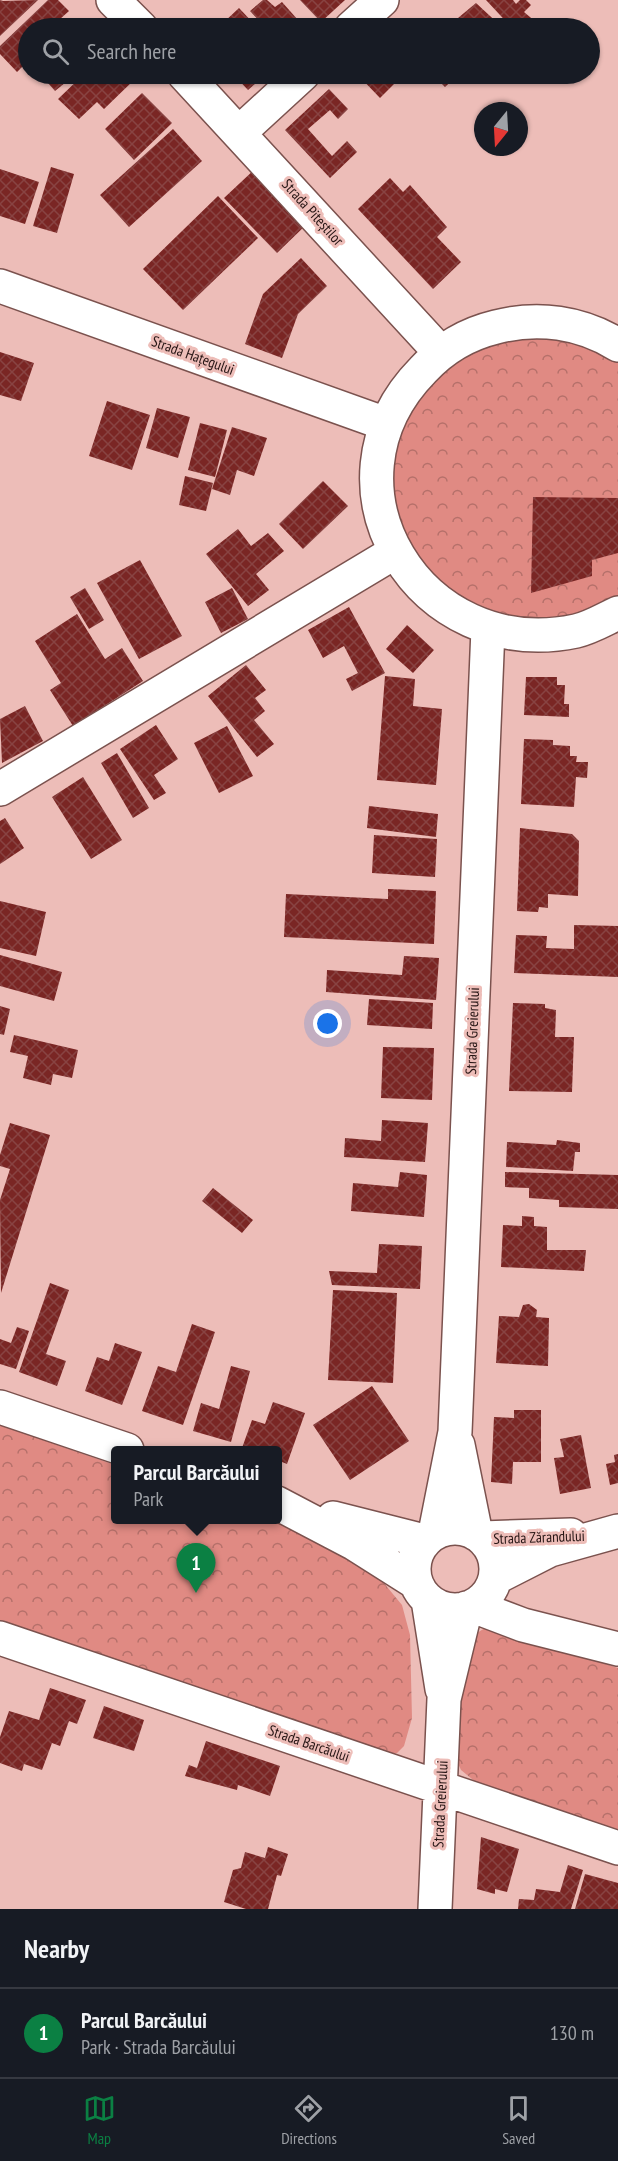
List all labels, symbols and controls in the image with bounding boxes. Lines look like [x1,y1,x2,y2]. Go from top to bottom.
search box [18,18,600,84]
icon: search [39,35,72,68]
text: Search here [87,37,176,65]
north arrow [474,102,528,156]
street label: Strada Piteștilor [278,175,348,250]
street label: Strada Hațegului [149,331,237,379]
street label: Strada Greierului [461,987,483,1075]
your location [313,1009,342,1038]
popup [111,1446,282,1524]
text: Parcul Barcăului [134,1458,259,1486]
text: Park [134,1486,163,1512]
street label: Strada Zărandului [493,1526,585,1548]
pin: 1 [176,1544,216,1593]
street label: Strada Barcăului [266,1720,352,1766]
street label: Strada Greierului [428,1760,452,1848]
text: Nearby [24,1932,89,1965]
text: Parcul Barcăului [81,2006,207,2034]
text: 1 [39,2020,48,2046]
text: 130 m [550,2020,594,2046]
text: Park · Strada Barcăului [81,2034,236,2060]
tab: Map [83,2092,116,2148]
tab: Directions [281,2092,337,2148]
tab: Saved [502,2092,535,2148]

